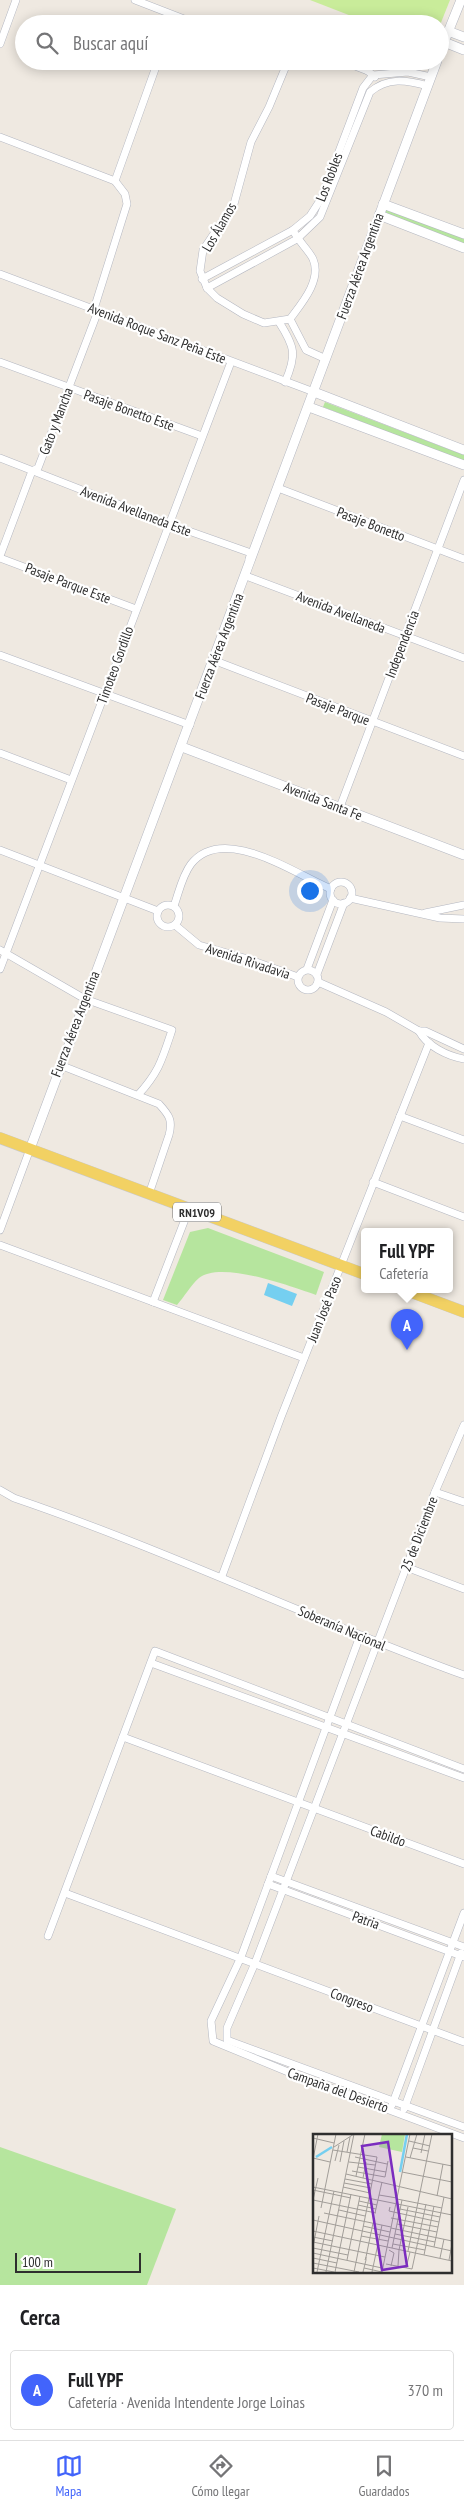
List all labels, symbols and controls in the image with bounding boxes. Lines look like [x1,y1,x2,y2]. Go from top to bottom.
search box [15,15,449,70]
icon: search [33,29,61,57]
text: Buscar aquí [73,31,148,55]
street label: Los Robles [311,150,347,204]
street label: Los Álamos [198,199,240,255]
street label: Fuerza Aérea Argentina [332,210,388,322]
street label: Avenida Roque Sanz Peña Este [85,298,229,368]
street label: Gato y Mancha [35,385,77,457]
street label: Pasaje Bonetto Este [81,385,177,435]
street label: Avenida Avellaneda Este [78,482,194,540]
street label: Pasaje Bonetto [334,503,408,545]
street label: Pasaje Parque Este [23,558,113,608]
street label: Avenida Avellaneda [294,587,388,637]
street label: Fuerza Aérea Argentina [191,591,247,701]
street label: Independencia [381,608,423,680]
street label: Timoteo Gordillo [93,624,137,706]
street label: Pasaje Parque [304,689,373,729]
street label: Avenida Santa Fe [281,778,365,824]
your location [297,878,323,904]
street label: Avenida Rivadavia [203,939,293,983]
street label: Fuerza Aérea Argentina [47,969,103,1079]
road number: RN1V09 [173,1202,221,1222]
popup [361,1228,453,1293]
text: Full YPF [379,1239,435,1263]
text: Cafetería [379,1263,428,1283]
street label: Juan José Paso [302,1273,345,1345]
pin: A [391,1309,423,1350]
street label: 25 de Diciembre [396,1494,442,1574]
street label: Soberanía Nacional [296,1601,389,1655]
street label: Cabildo [368,1821,408,1851]
street label: Patria [350,1907,382,1933]
street label: Congreso [328,1984,376,2016]
street label: Campaña del Desierto [285,2063,391,2117]
inset map [313,2134,452,2272]
scale bar [15,2250,141,2273]
text: 100 m [22,2253,53,2271]
text: Cerca [20,2304,60,2331]
text: Full YPF [68,2368,124,2392]
text: A [33,2380,41,2400]
text: 370 m [408,2380,443,2400]
text: Cafetería · Avenida Intendente Jorge Loinas [68,2392,305,2412]
tab: Mapa [55,2452,83,2500]
tab: Cómo llegar [192,2452,249,2500]
tab: Guardados [359,2452,409,2500]

